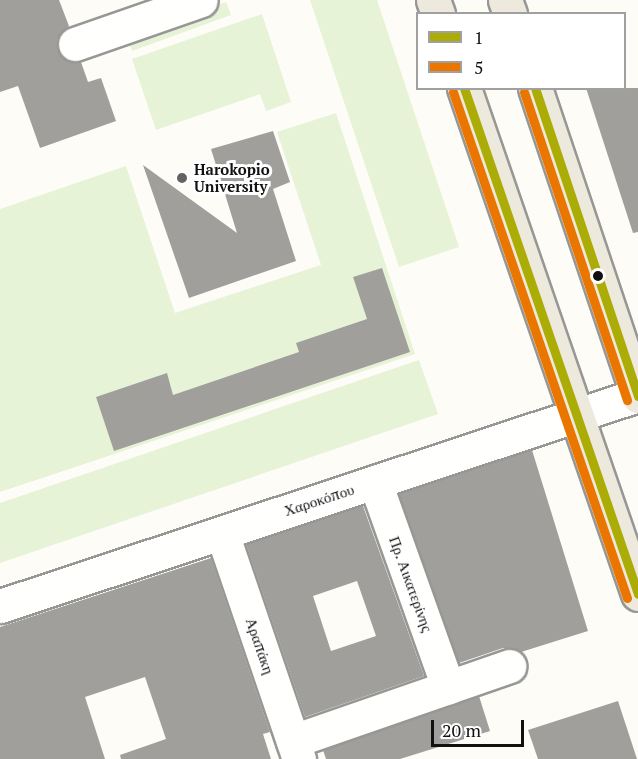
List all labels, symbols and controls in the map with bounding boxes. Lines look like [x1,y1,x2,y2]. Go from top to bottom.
legend [416,12,626,90]
text: 1 [474,25,484,49]
text: 5 [474,55,484,79]
place label: Harokopio University [194,160,270,195]
marker: Harokopio University [175,171,189,185]
unlabelled marker [592,270,604,282]
street label: Χαροκόπου [282,480,356,520]
street label: Πρ. Αικατερίνης [385,534,437,634]
street label: Αραπάκη [242,615,278,677]
scale bar [434,708,527,746]
text: 20 m [442,718,481,742]

